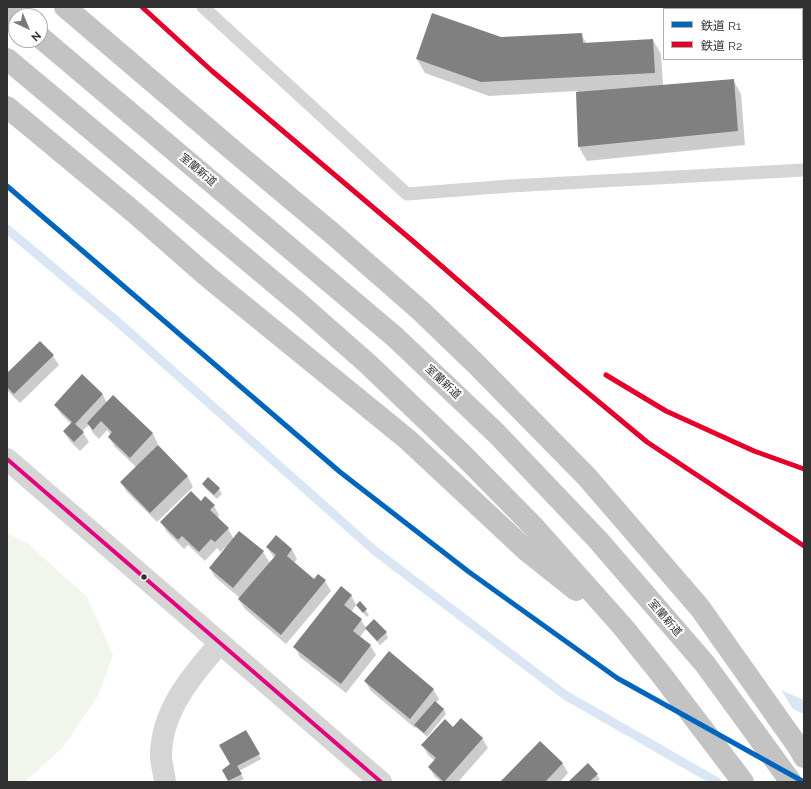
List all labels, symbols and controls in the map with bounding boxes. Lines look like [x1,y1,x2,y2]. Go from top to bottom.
north arrow [8,8,48,48]
legend [663,8,803,60]
text: 鉄道 R1 [701,19,741,33]
text: N [28,29,44,44]
text: 鉄道 R2 [701,39,742,53]
street label: 室蘭新道 [177,151,219,189]
street label: 室蘭新道 [422,362,464,402]
unlabelled marker [139,572,149,582]
street label: 室蘭新道 [646,597,684,639]

